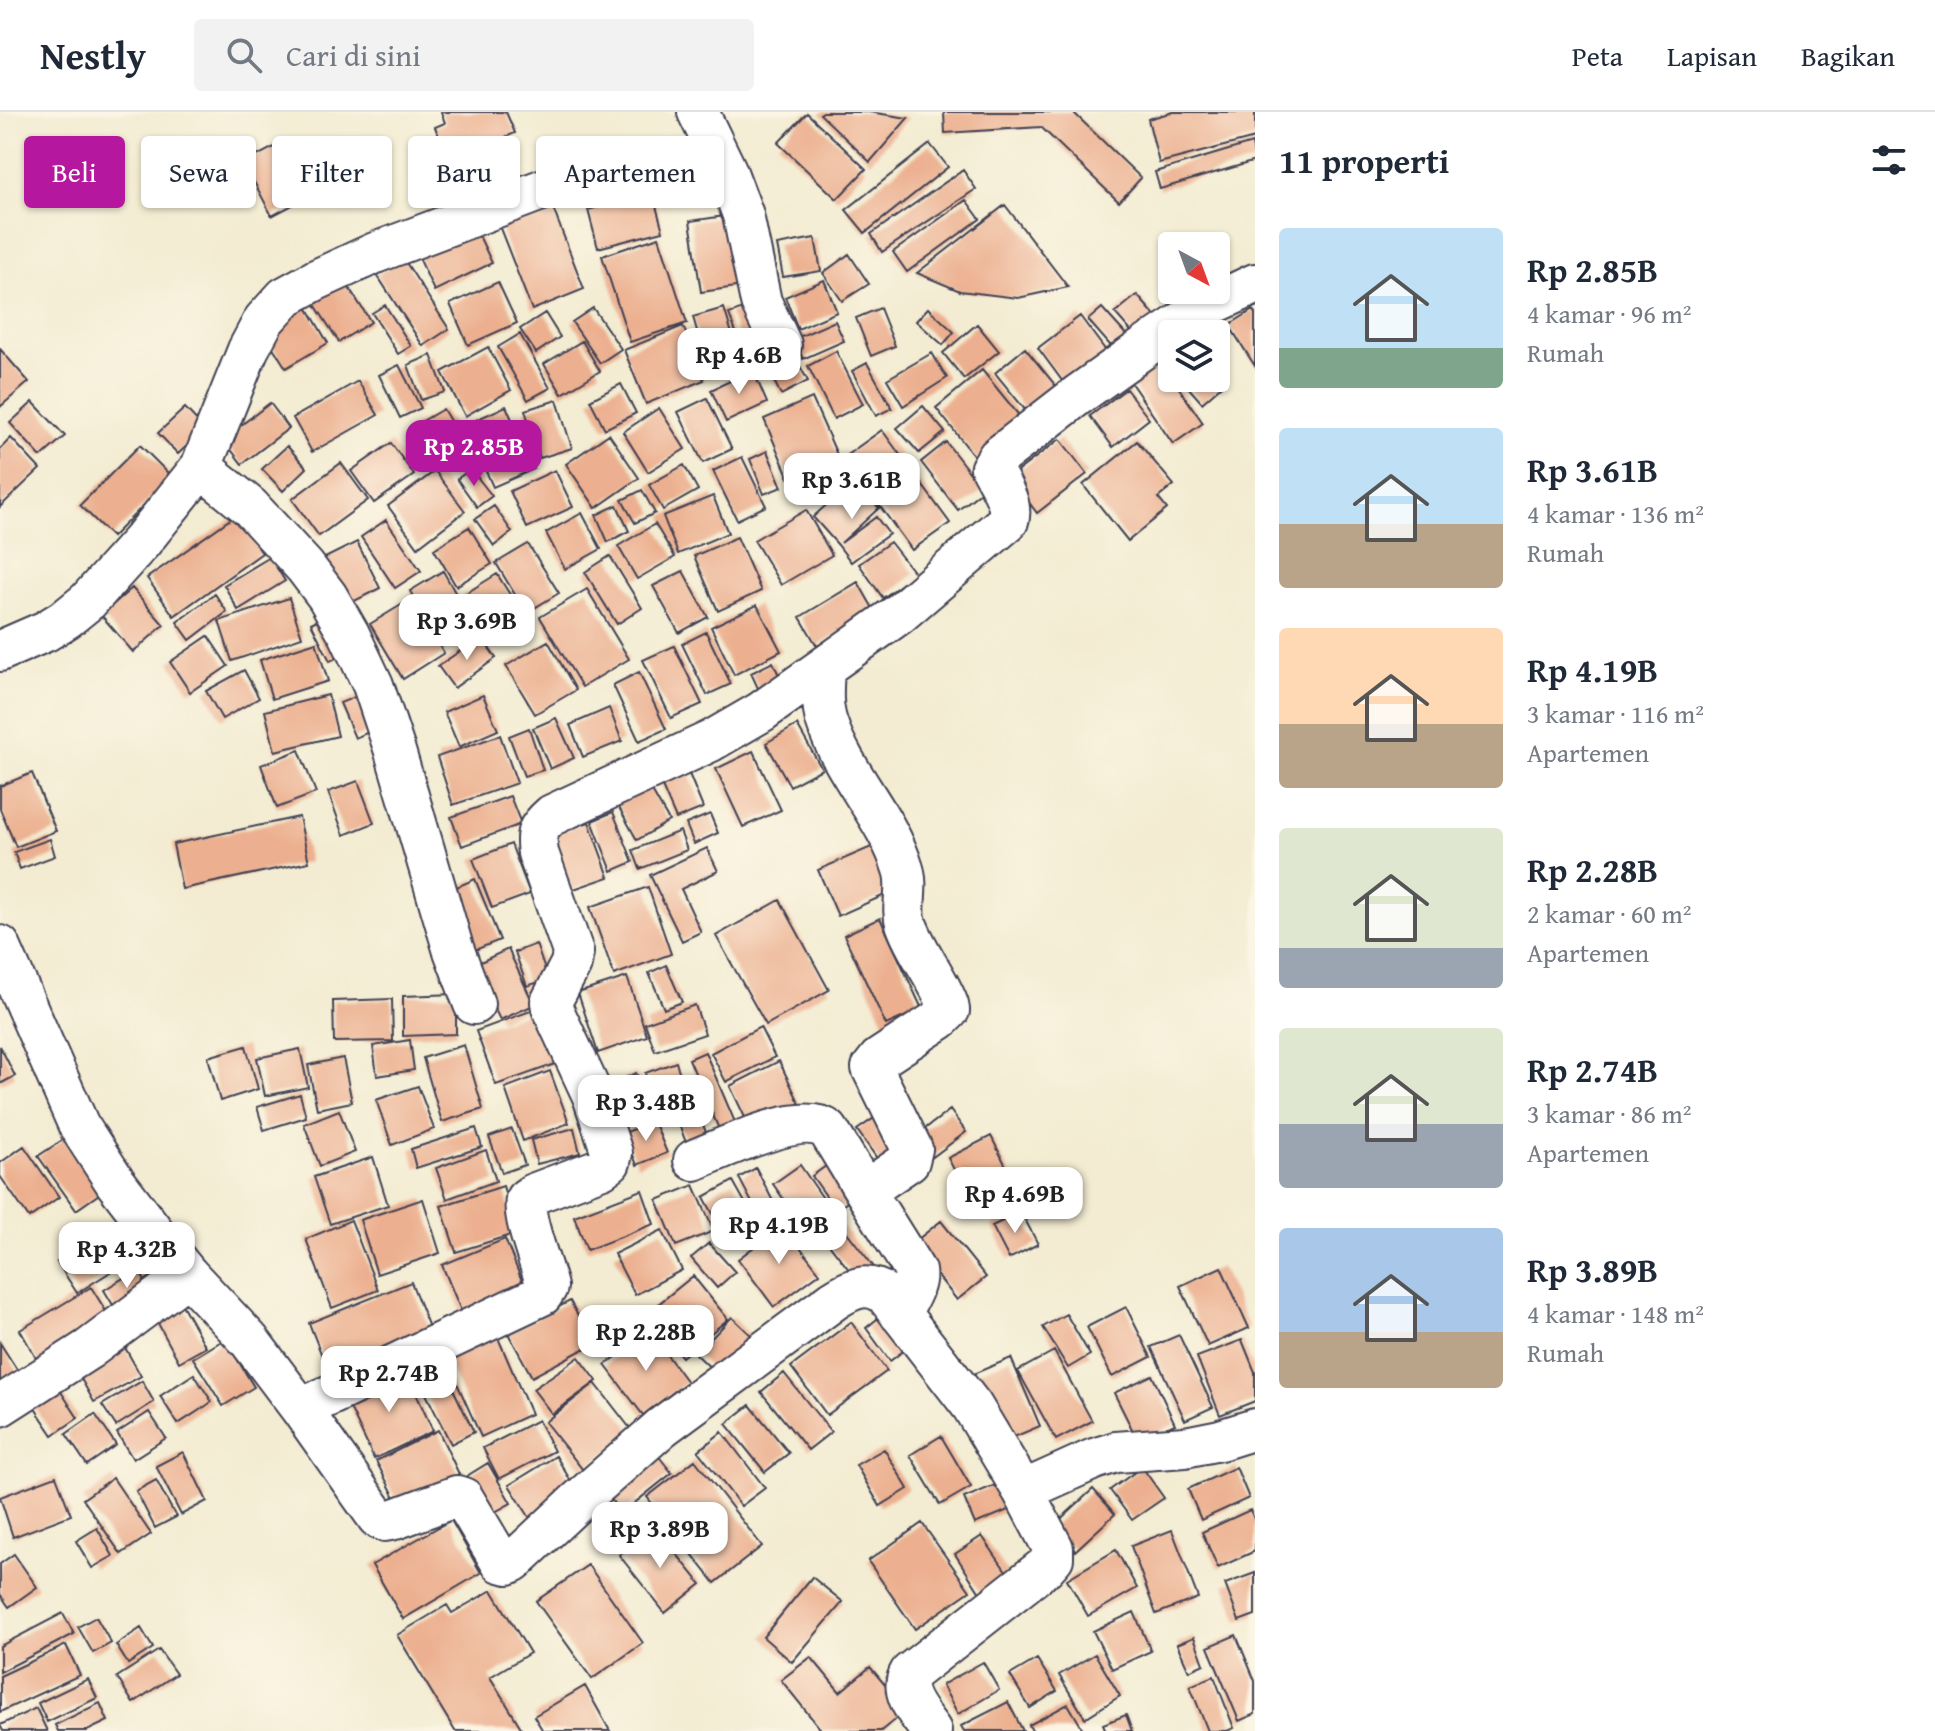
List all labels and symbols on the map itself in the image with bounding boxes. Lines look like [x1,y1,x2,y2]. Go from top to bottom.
north arrow [1158,232,1230,304]
pin: Rp 4.6B [665,328,813,396]
pin: Rp 2.85B [391,420,557,488]
pin: Rp 3.61B [769,453,935,521]
pin: Rp 3.69B [384,594,550,662]
pin: Rp 3.48B [563,1075,729,1143]
pin: Rp 4.69B [932,1167,1098,1235]
pin: Rp 4.19B [696,1198,862,1266]
pin: Rp 4.32B [44,1222,210,1290]
pin: Rp 2.28B [563,1305,729,1373]
pin: Rp 2.74B [306,1346,472,1414]
pin: Rp 3.89B [577,1502,743,1570]

